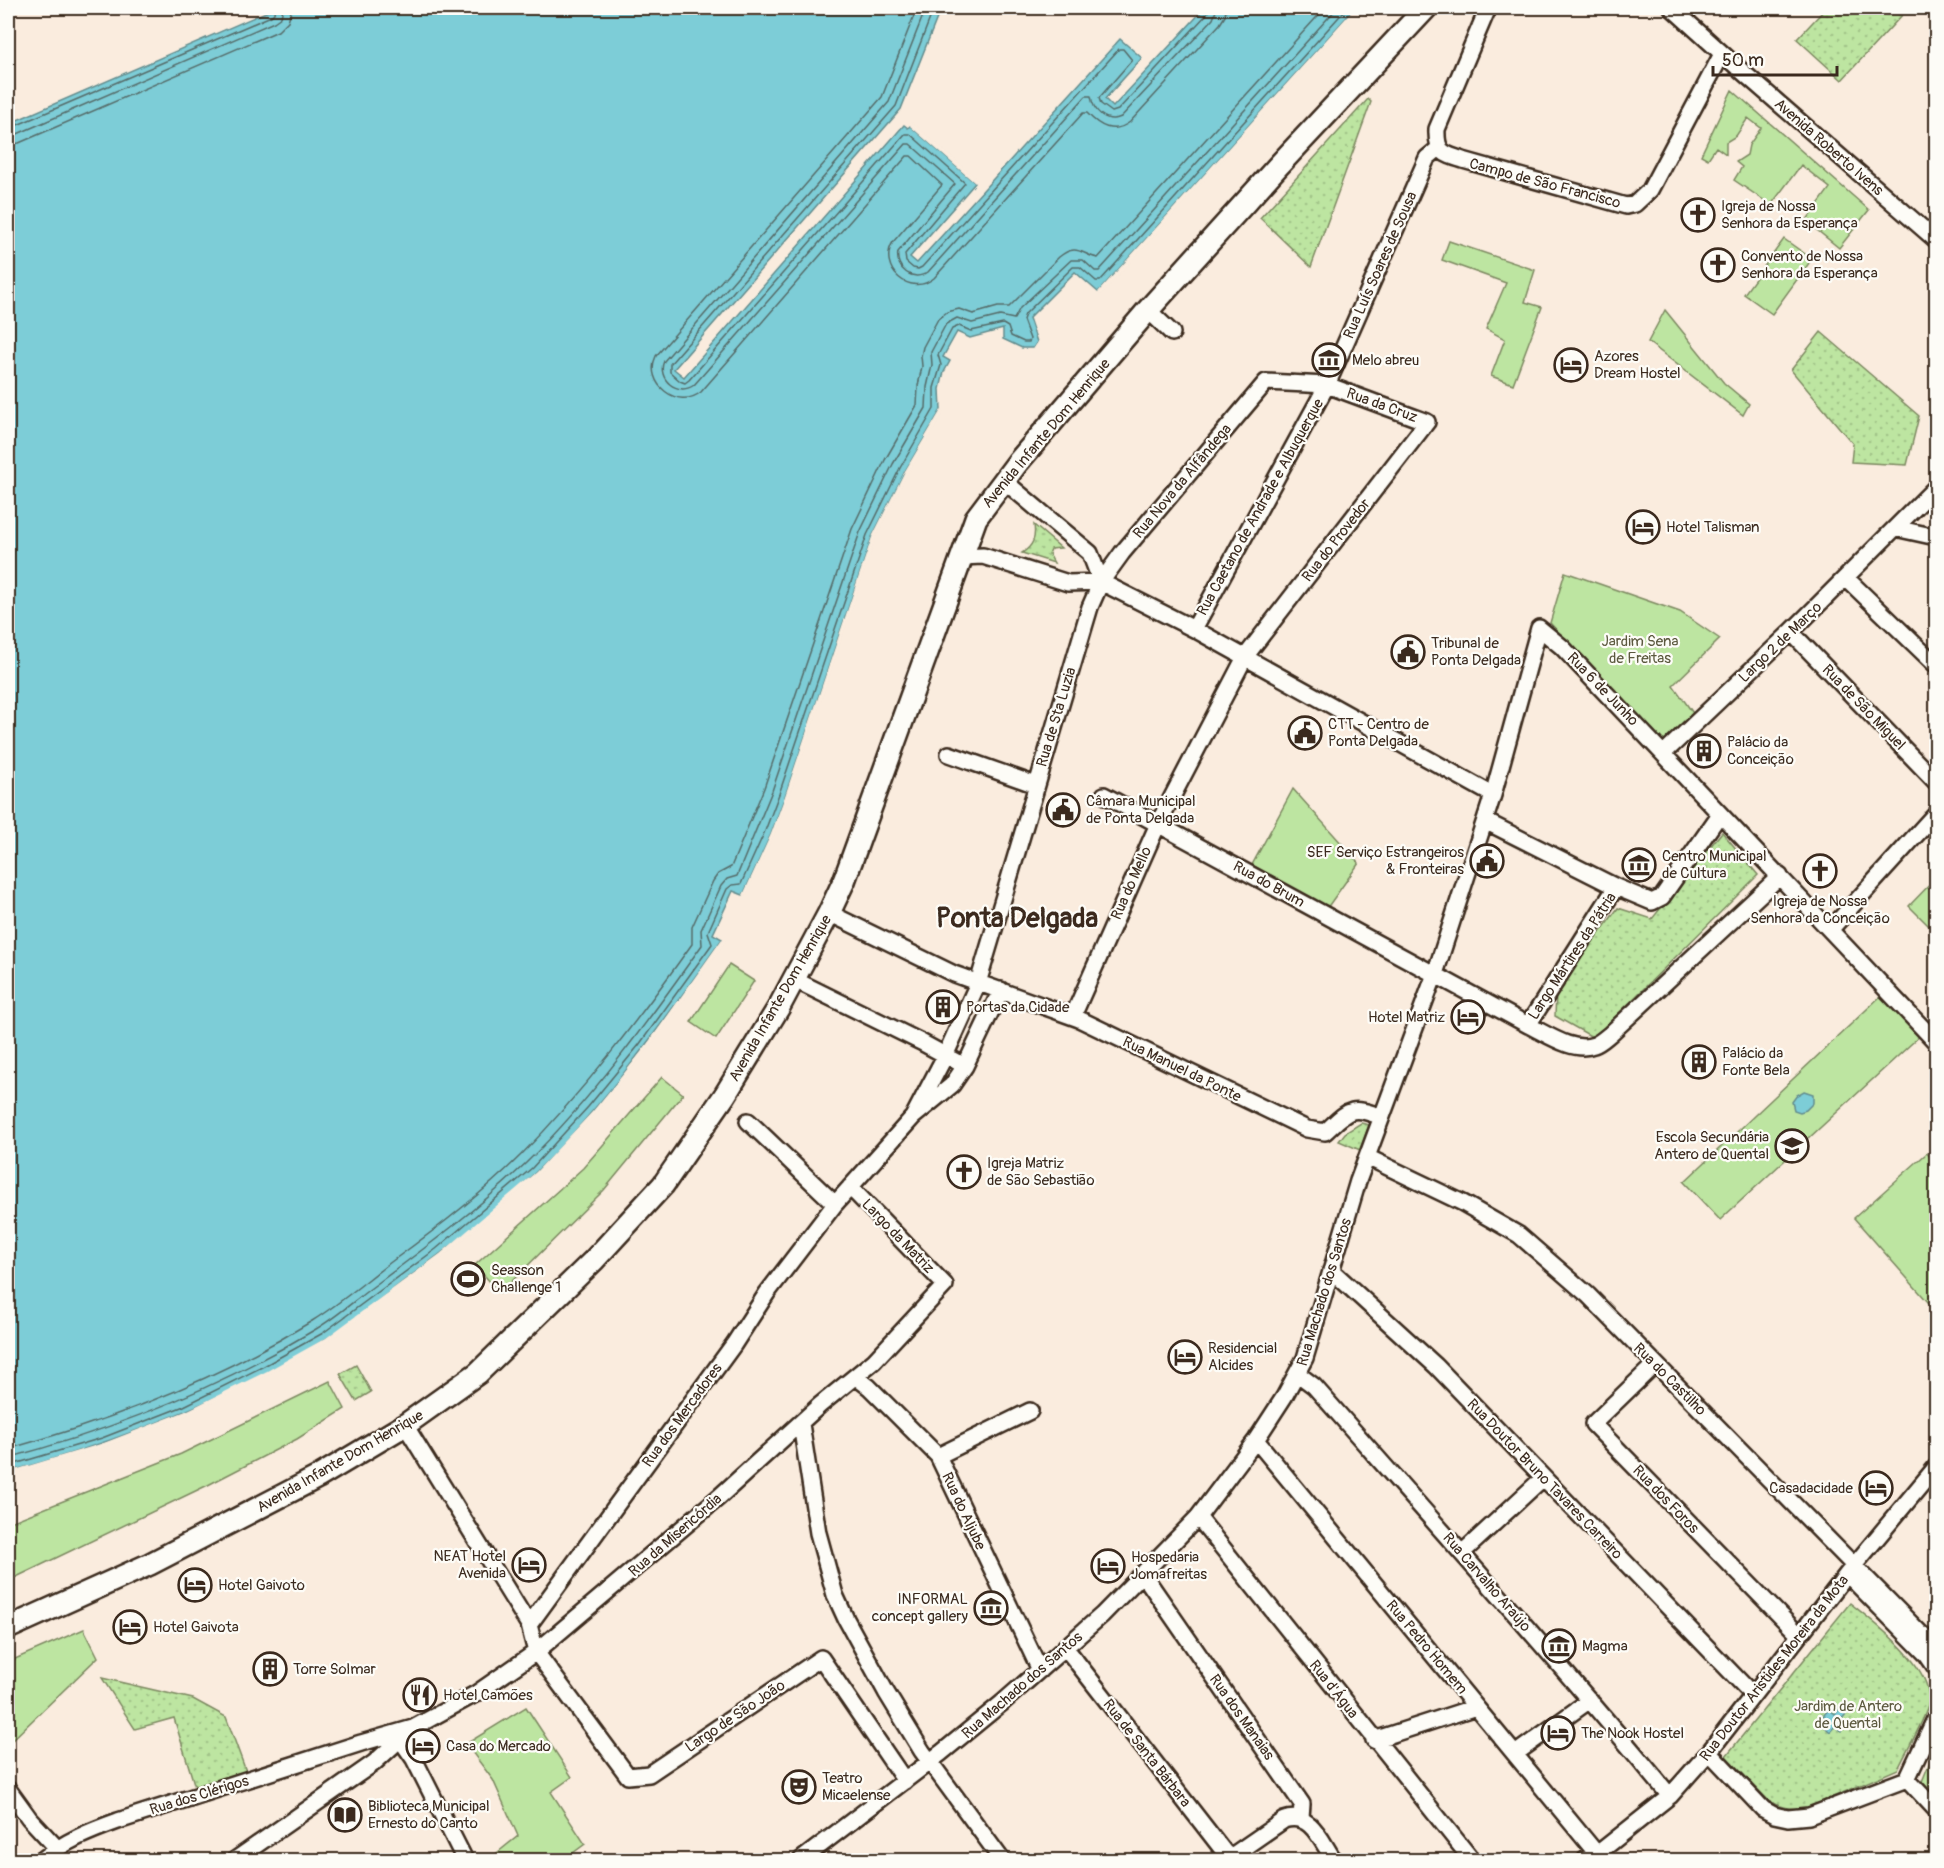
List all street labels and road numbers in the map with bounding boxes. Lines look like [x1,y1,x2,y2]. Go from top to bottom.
street label: Avenida Roberto Ivens [1770,95,1887,200]
street label: Campo de São Francisco [1467,154,1623,213]
street label: Rua Luís Soares de Sousa [1339,189,1421,342]
street label: Avenida Infante Dom Henrique [978,354,1115,512]
street label: Rua da Cruz [1344,384,1420,427]
street label: Rua Caetano de Andrade e Albuquerque [1193,395,1328,619]
street label: Rua Nova da Alfândega [1129,420,1236,542]
street label: Rua do Provedor [1298,494,1375,586]
street label: Largo 2 de Março [1735,598,1826,687]
street label: Rua 6 de Junho [1563,649,1642,730]
street label: Rua de São Miguel [1818,660,1909,754]
street label: Rua de Sta Luzia [1032,665,1081,769]
street label: Rua do Mello [1107,844,1156,923]
street label: Rua do Brum [1230,857,1308,912]
street label: Largo Mártires da Pátria [1524,889,1621,1023]
street label: Avenida Infante Dom Henrique [725,911,836,1085]
street label: Rua Manuel da Ponte [1119,1033,1245,1107]
street label: Largo da Matriz [857,1195,938,1278]
street label: Rua Machado dos Santos [1293,1216,1356,1368]
street label: Rua do Castilho [1629,1339,1710,1420]
street label: Rua dos Mercadores [638,1359,727,1471]
street label: Rua Doutor Bruno Tavares Carreiro [1463,1395,1627,1564]
street label: Avenida Infante Dom Henrique [254,1406,427,1517]
street label: Rua dos Foros [1628,1461,1703,1538]
street label: Rua do Aljube [937,1469,990,1554]
street label: Rua da Misericórdia [625,1490,726,1581]
street label: Rua Carvalho Araújo [1438,1529,1535,1636]
street label: Rua Doutor Aristides Moreira da Mota [1696,1571,1853,1765]
street label: Rua Pedro Homem [1382,1596,1471,1698]
street label: Rua Machado dos Santos [958,1628,1087,1743]
street label: Rua d'Água [1305,1656,1362,1722]
street label: Rua dos Manaias [1205,1671,1278,1764]
street label: Largo de São João [682,1676,789,1757]
street label: Rua de Santa Bárbara [1098,1695,1195,1811]
street label: Rua dos Clérigos [147,1771,251,1820]

